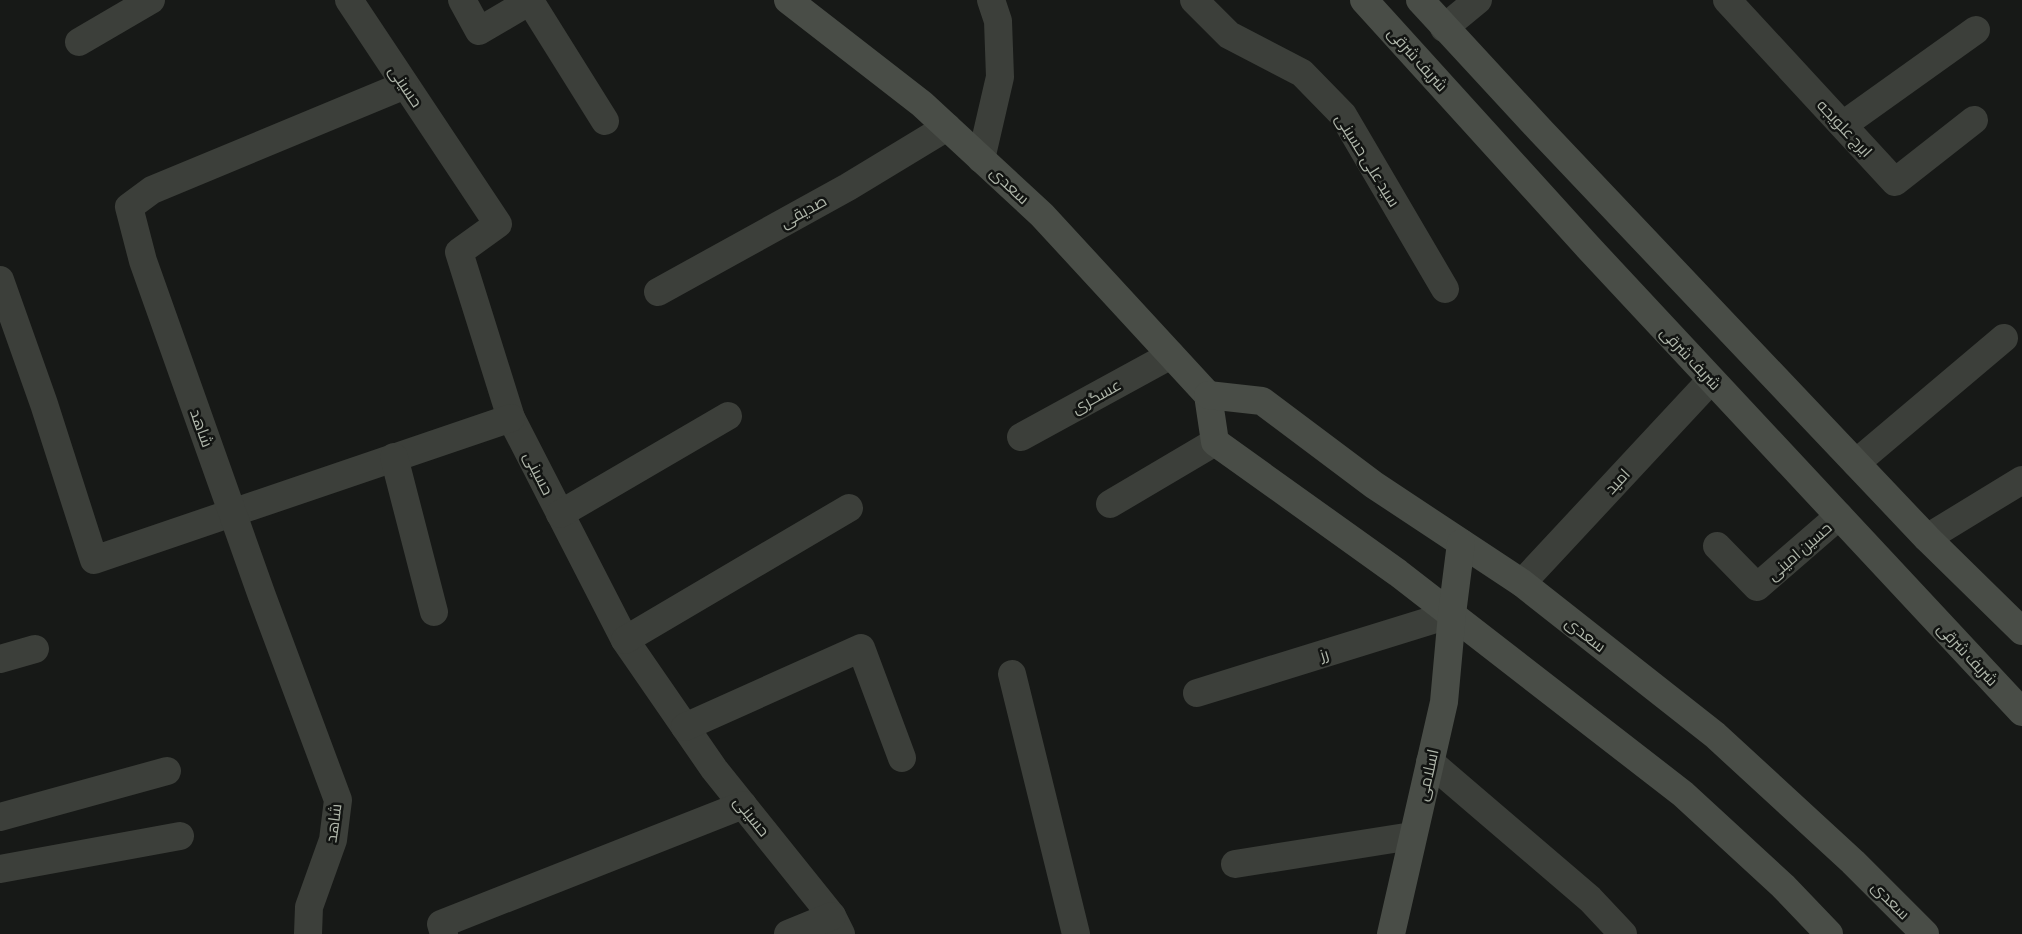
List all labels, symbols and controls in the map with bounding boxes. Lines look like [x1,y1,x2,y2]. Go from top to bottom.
street label: شریف شرقی [1383,24,1451,96]
street label: حسینی [384,62,426,111]
street label: ایرج علویجه [1812,96,1875,163]
street label: سید علی حسینی [1331,111,1403,211]
street label: سعدی [986,163,1032,209]
street label: صدیقی [777,192,830,233]
street label: شریف شرقی [1656,323,1724,395]
street label: عسگری [1069,376,1125,419]
street label: شاهد [185,407,216,450]
street label: حسینی [519,449,557,499]
street label: امید [1602,465,1635,499]
street label: حسین امینی [1764,519,1836,585]
street label: سعدی [1561,613,1609,657]
street label: شریف شرقی [1933,619,2001,691]
street label: رز [1317,645,1331,666]
street label: اسلامی [1413,748,1444,803]
street label: حسینی [729,793,773,841]
street label: شاهد [322,802,347,844]
street label: سعدی [1867,878,1913,924]

